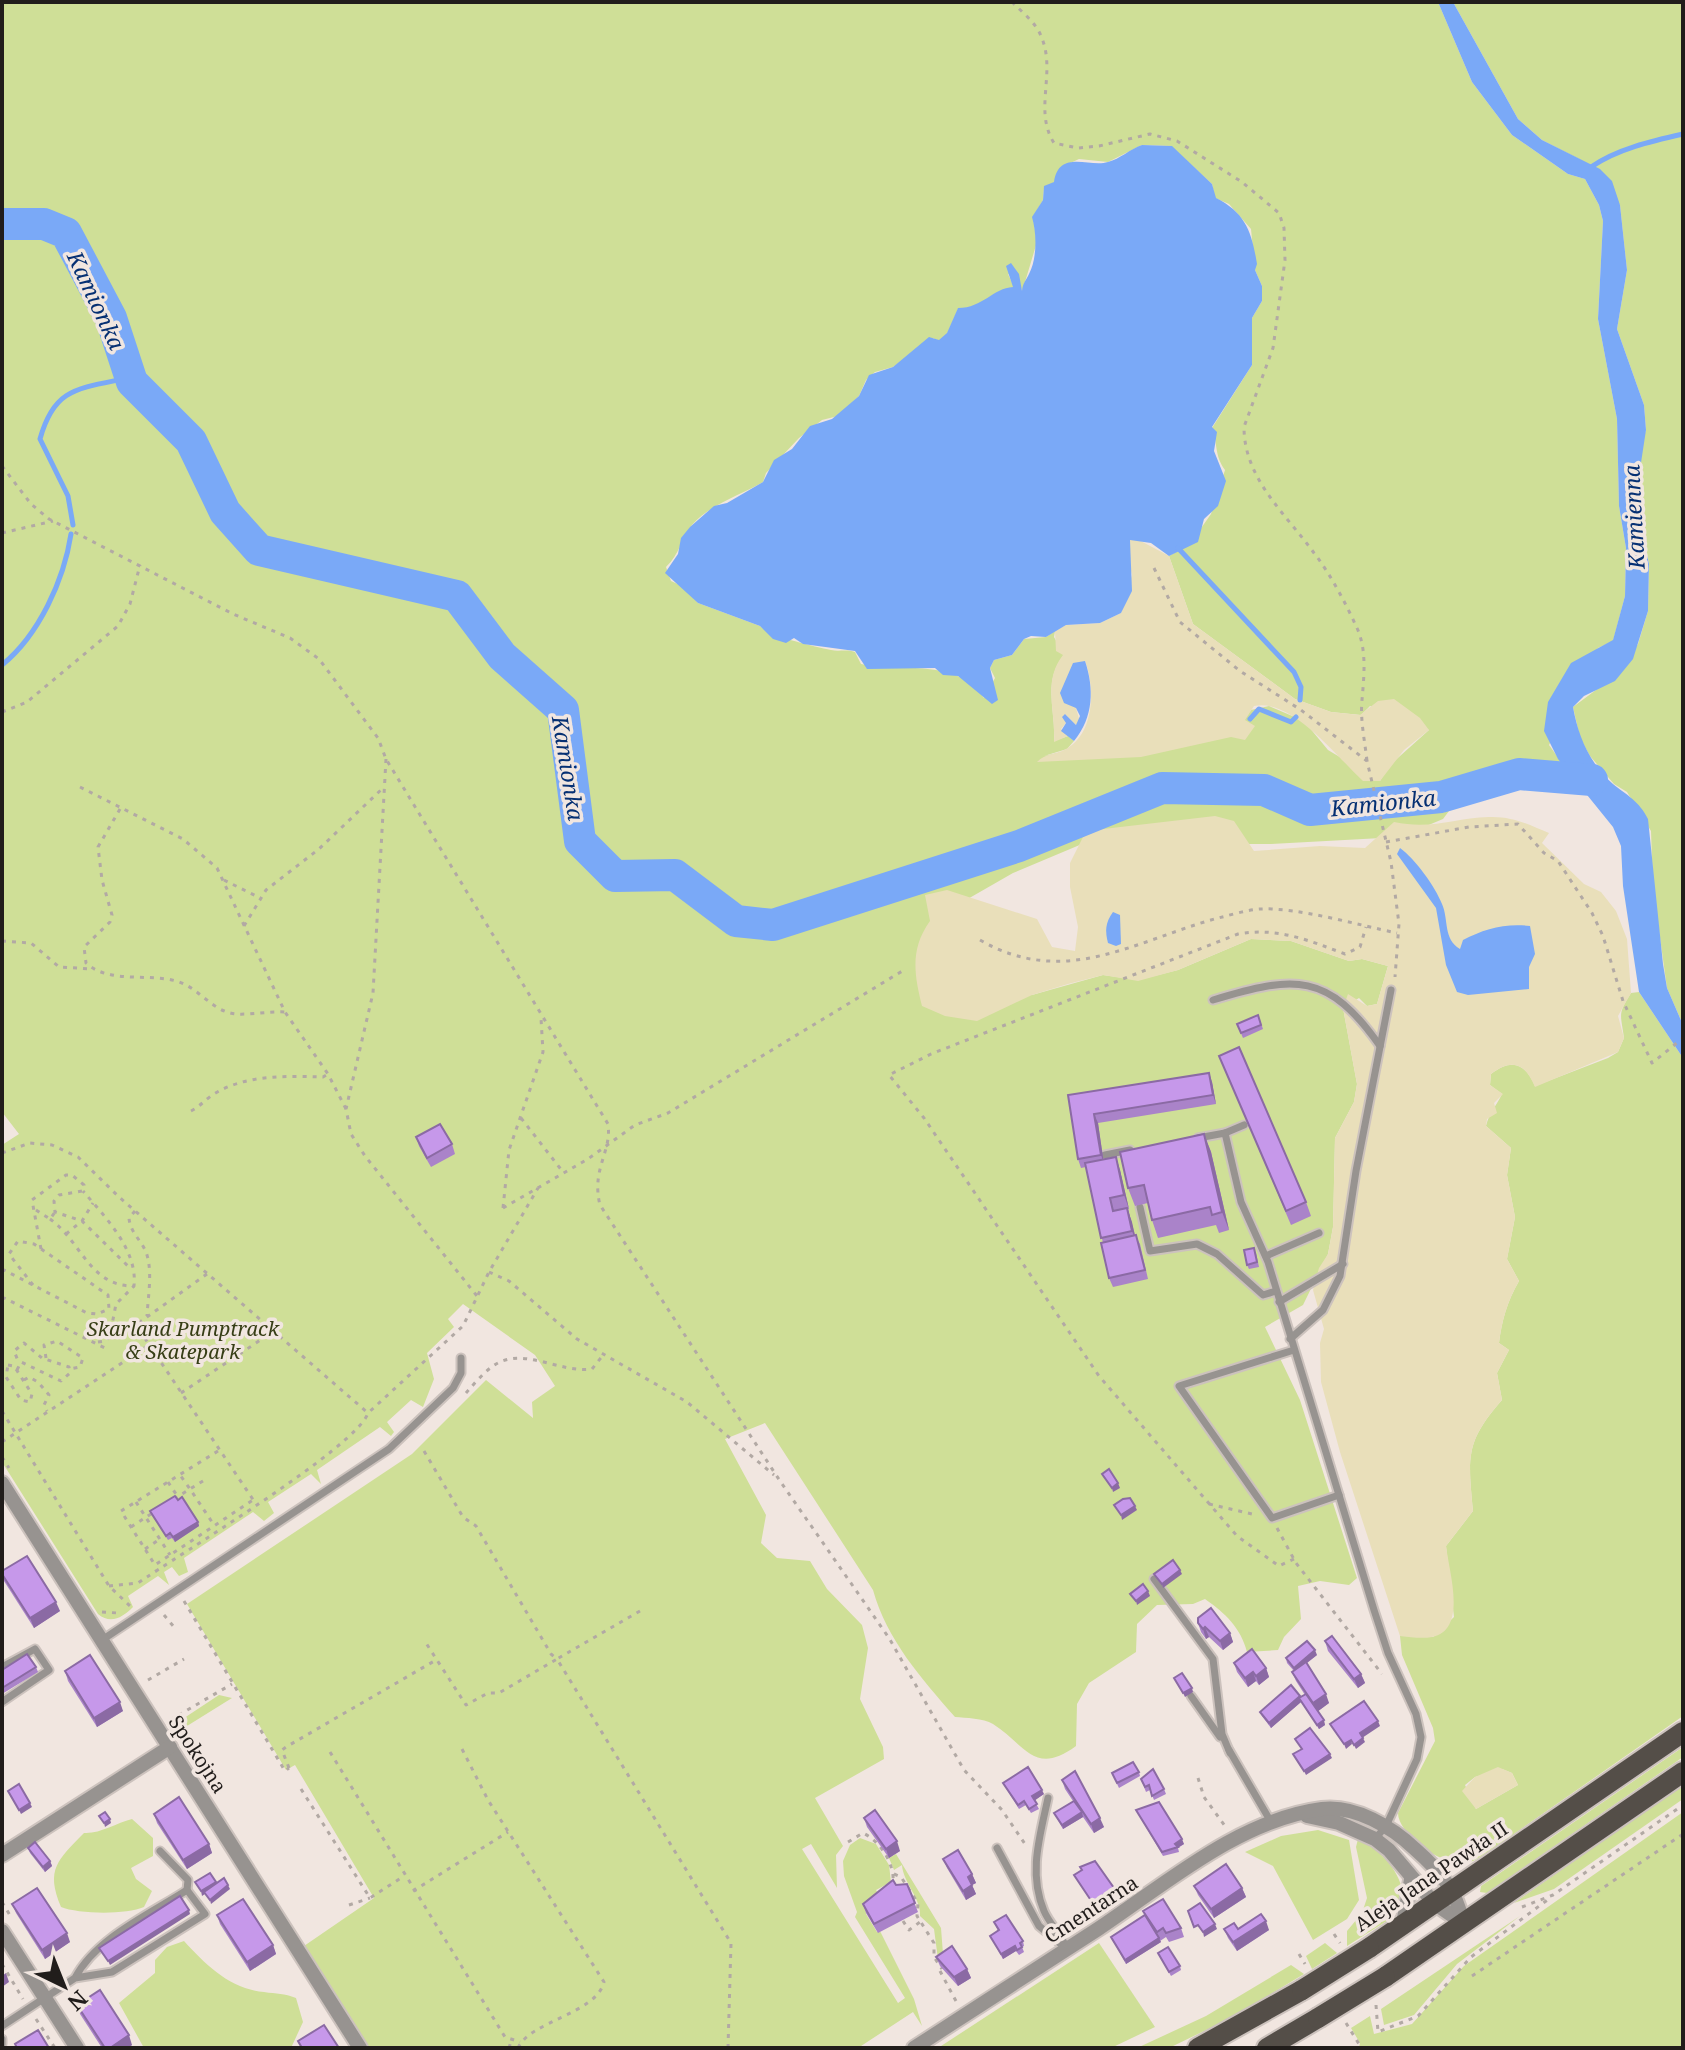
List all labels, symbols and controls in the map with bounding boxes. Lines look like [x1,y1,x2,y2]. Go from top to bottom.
water label: Kamionka [61,245,133,354]
water label: Kamienna [1615,464,1651,571]
water label: Kamionka [546,713,592,823]
water label: Kamionka [1328,782,1437,823]
park label: Skarland Pumptrack & Skatepark [87,1315,280,1365]
street label: Spokojna [163,1710,233,1798]
street label: Aleja Jana Pawła II [1349,1815,1513,1937]
street label: Cmentarna [1039,1869,1143,1949]
north arrow [24,1946,104,2026]
text: N [62,1984,95,2018]

